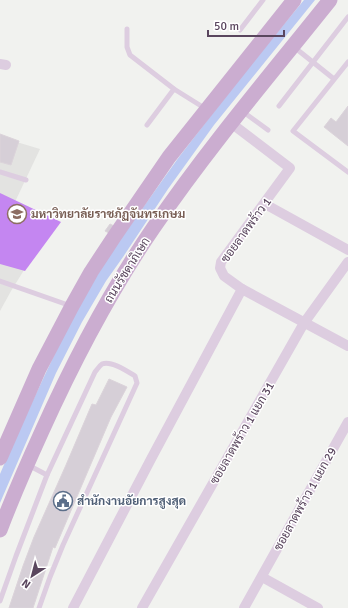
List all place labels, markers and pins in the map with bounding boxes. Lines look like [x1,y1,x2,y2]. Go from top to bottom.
school or university icon: มหาวิทยาลัยราชภัฏจันทรเกษม [6,203,28,225]
place label: มหาวิทยาลัยราชภัฏจันทรเกษม [31,207,185,222]
public building icon: สำนักงานอัยการสูงสุด [52,490,74,512]
place label: สำนักงานอัยการสูงสุด [77,494,186,509]

